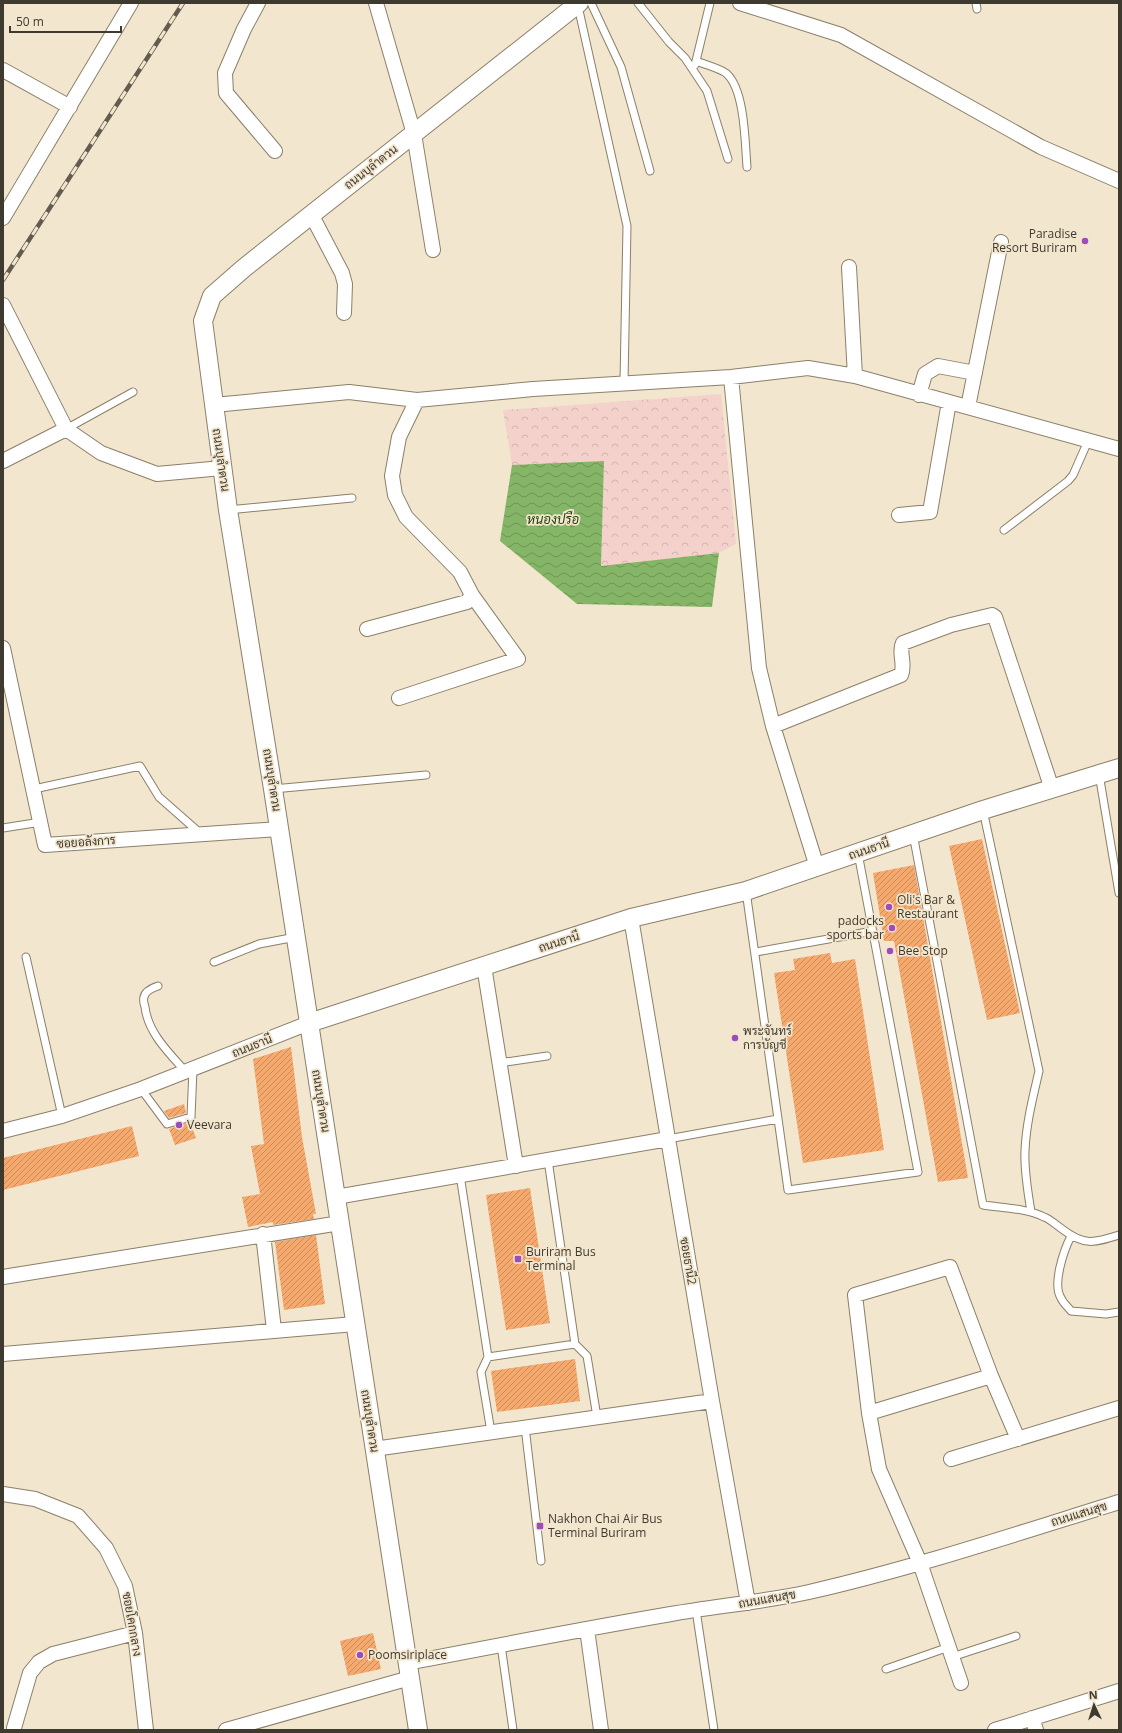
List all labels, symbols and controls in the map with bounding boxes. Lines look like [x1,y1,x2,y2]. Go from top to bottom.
scale bar [10,8,121,34]
text: 50 m [16,13,44,30]
street label: ถนนบุลำดวน [340,140,402,194]
place label: Paradise Resort Buriram [992,225,1077,256]
marker: Paradise Resort Buriram [1080,236,1090,246]
street label: ถนนบุลำดวน [208,427,234,493]
water label: หนองปรือ [527,510,580,528]
street label: ถนนบุลำดวน [258,747,286,813]
street label: ซอยอลังการ [56,831,116,852]
street label: ถนนธานี [846,834,892,863]
place label: Oli's Bar & Restaurant [897,891,958,922]
marker: Oli's Bar & Restaurant [884,902,894,912]
place label: padocks sports bar [827,912,884,943]
marker: padocks sports bar [887,923,897,933]
street label: ถนนธานี [536,927,582,956]
place label: Bee Stop [898,942,948,959]
marker: Bee Stop [885,946,895,956]
place label: พระจันทร์ การบัญชี [743,1022,792,1053]
street label: ถนนธานี [229,1030,275,1061]
marker: พระจันทร์ การบัญชี [730,1033,740,1043]
street label: ถนนบุลำดวน [307,1068,335,1134]
place label: Veevara [187,1116,232,1133]
marker: Veevara [174,1120,184,1130]
street label: ซอยธานี2 [676,1236,701,1286]
place label: Buriram Bus Terminal [526,1243,596,1274]
marker: Buriram Bus Terminal [513,1254,523,1264]
street label: ถนนบุลำดวน [356,1388,384,1454]
street label: ถนนแสนสุข [1049,1497,1109,1531]
place label: Nakhon Chai Air Bus Terminal Buriram [548,1510,663,1541]
marker: Nakhon Chai Air Bus Terminal Buriram [535,1521,545,1531]
street label: ถนนแสนสุข [737,1585,797,1613]
street label: ซอยโคกกลาง [118,1590,147,1657]
place label: Poomsiriplace [368,1646,447,1663]
marker: Poomsiriplace [355,1650,365,1660]
north arrow [1074,1685,1114,1725]
text: N [1088,1687,1098,1702]

